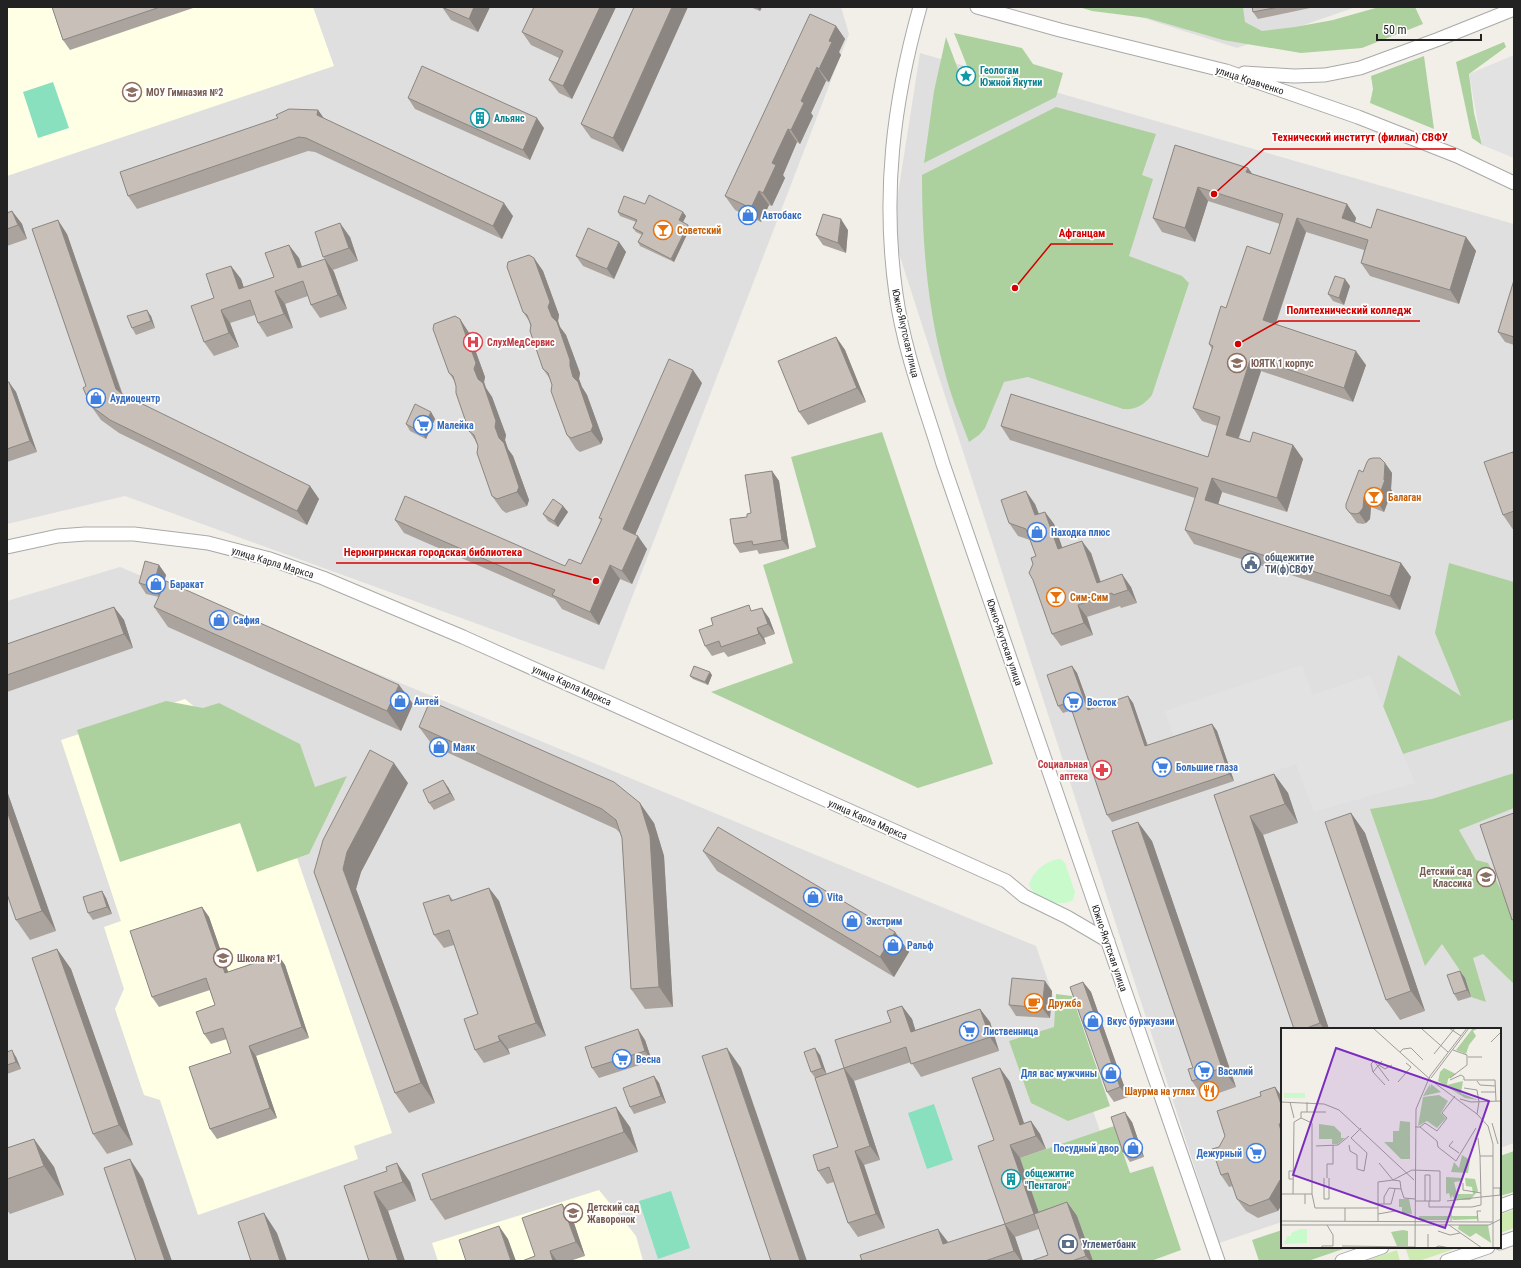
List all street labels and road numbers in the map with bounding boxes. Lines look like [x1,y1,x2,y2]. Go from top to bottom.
street label: улица Кравченко [1214,64,1285,97]
street label: Южно-Якутская улица [890,288,921,379]
street label: улица Карла Маркса [230,545,315,580]
street label: Южно-Якутская улица [985,597,1025,687]
street label: улица Карла Маркса [531,663,613,708]
street label: улица Карла Маркса [827,797,909,842]
street label: Южно-Якутская улица [1090,903,1130,993]

